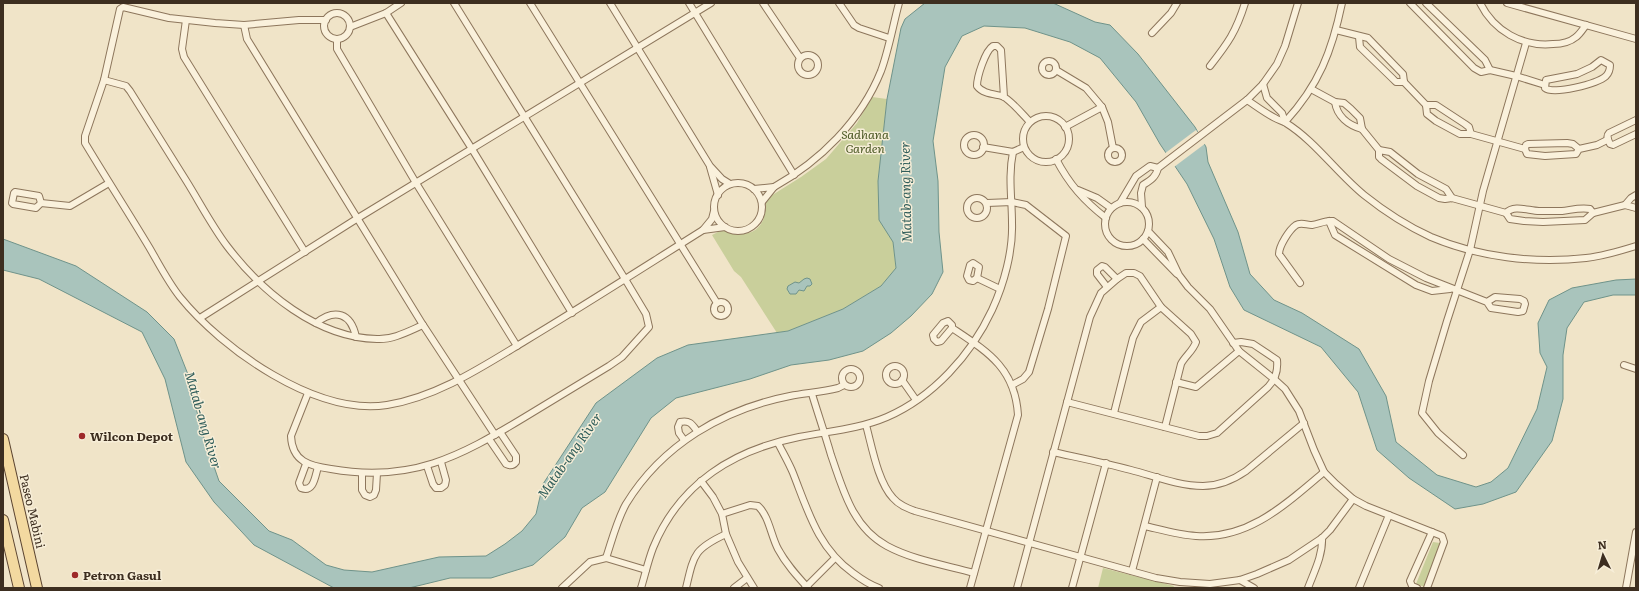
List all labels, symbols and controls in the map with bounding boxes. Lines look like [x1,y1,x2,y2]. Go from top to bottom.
park label: Sadhana Garden [841,125,889,157]
water label: Matab-ang River [895,142,915,242]
water label: Matab-ang River [181,369,227,471]
water label: Matab-ang River [532,408,606,502]
place label: Wilcon Depot [90,427,174,445]
marker: Wilcon Depot [77,431,87,441]
street label: Paseo Mabini [16,472,50,550]
north arrow [1583,535,1623,575]
text: N [1597,536,1607,552]
place label: Petron Gasul [83,566,162,584]
marker: Petron Gasul [70,570,80,580]

